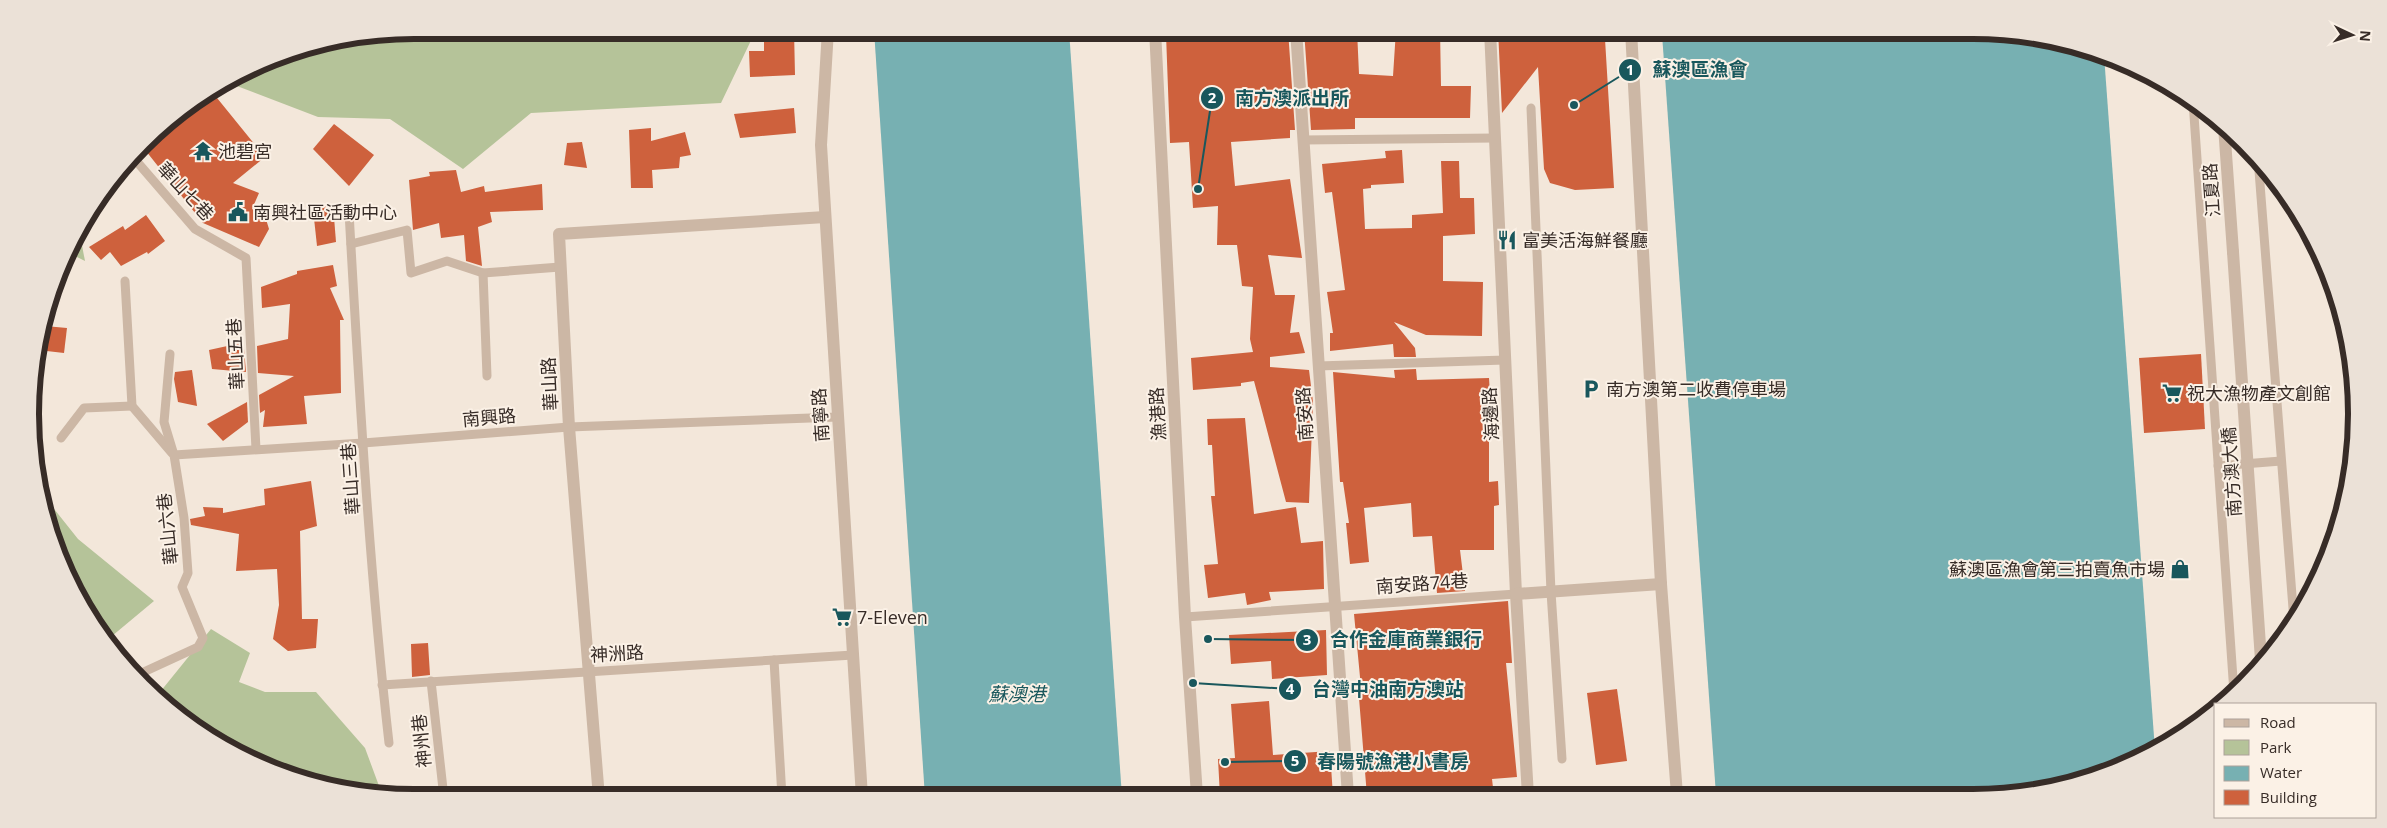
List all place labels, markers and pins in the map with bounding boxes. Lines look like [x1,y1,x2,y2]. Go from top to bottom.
callout: 蘇澳區漁會 [1618,53,1758,87]
callout: 南方澳派出所 [1200,81,1359,115]
place label: 池碧宮 [218,139,272,163]
temple icon: 池碧宮 [192,140,214,162]
place label: 南興社區活動中心 [253,200,397,224]
public building icon: 南興社區活動中心 [227,201,249,223]
place label: 富美活海鮮餐廳 [1522,228,1648,252]
restaurant icon: 富美活海鮮餐廳 [1496,229,1518,251]
place label: 南方澳第二收費停車場 [1606,377,1786,401]
parking icon: 南方澳第二收費停車場 [1580,378,1602,400]
place label: 祝大漁物產文創館 [2187,381,2331,405]
supermarket icon: 祝大漁物產文創館 [2161,382,2183,404]
place label: 蘇澳區漁會第三拍賣魚市場 [1949,557,2165,581]
shop icon: 蘇澳區漁會第三拍賣魚市場 [2169,558,2191,580]
place label: 7-Eleven [857,605,928,629]
supermarket icon: 7-Eleven [831,606,853,628]
callout: 合作金庫商業銀行 [1295,623,1492,657]
callout: 台灣中油南方澳站 [1277,672,1474,706]
callout: 春陽號漁港小書房 [1282,744,1479,778]

